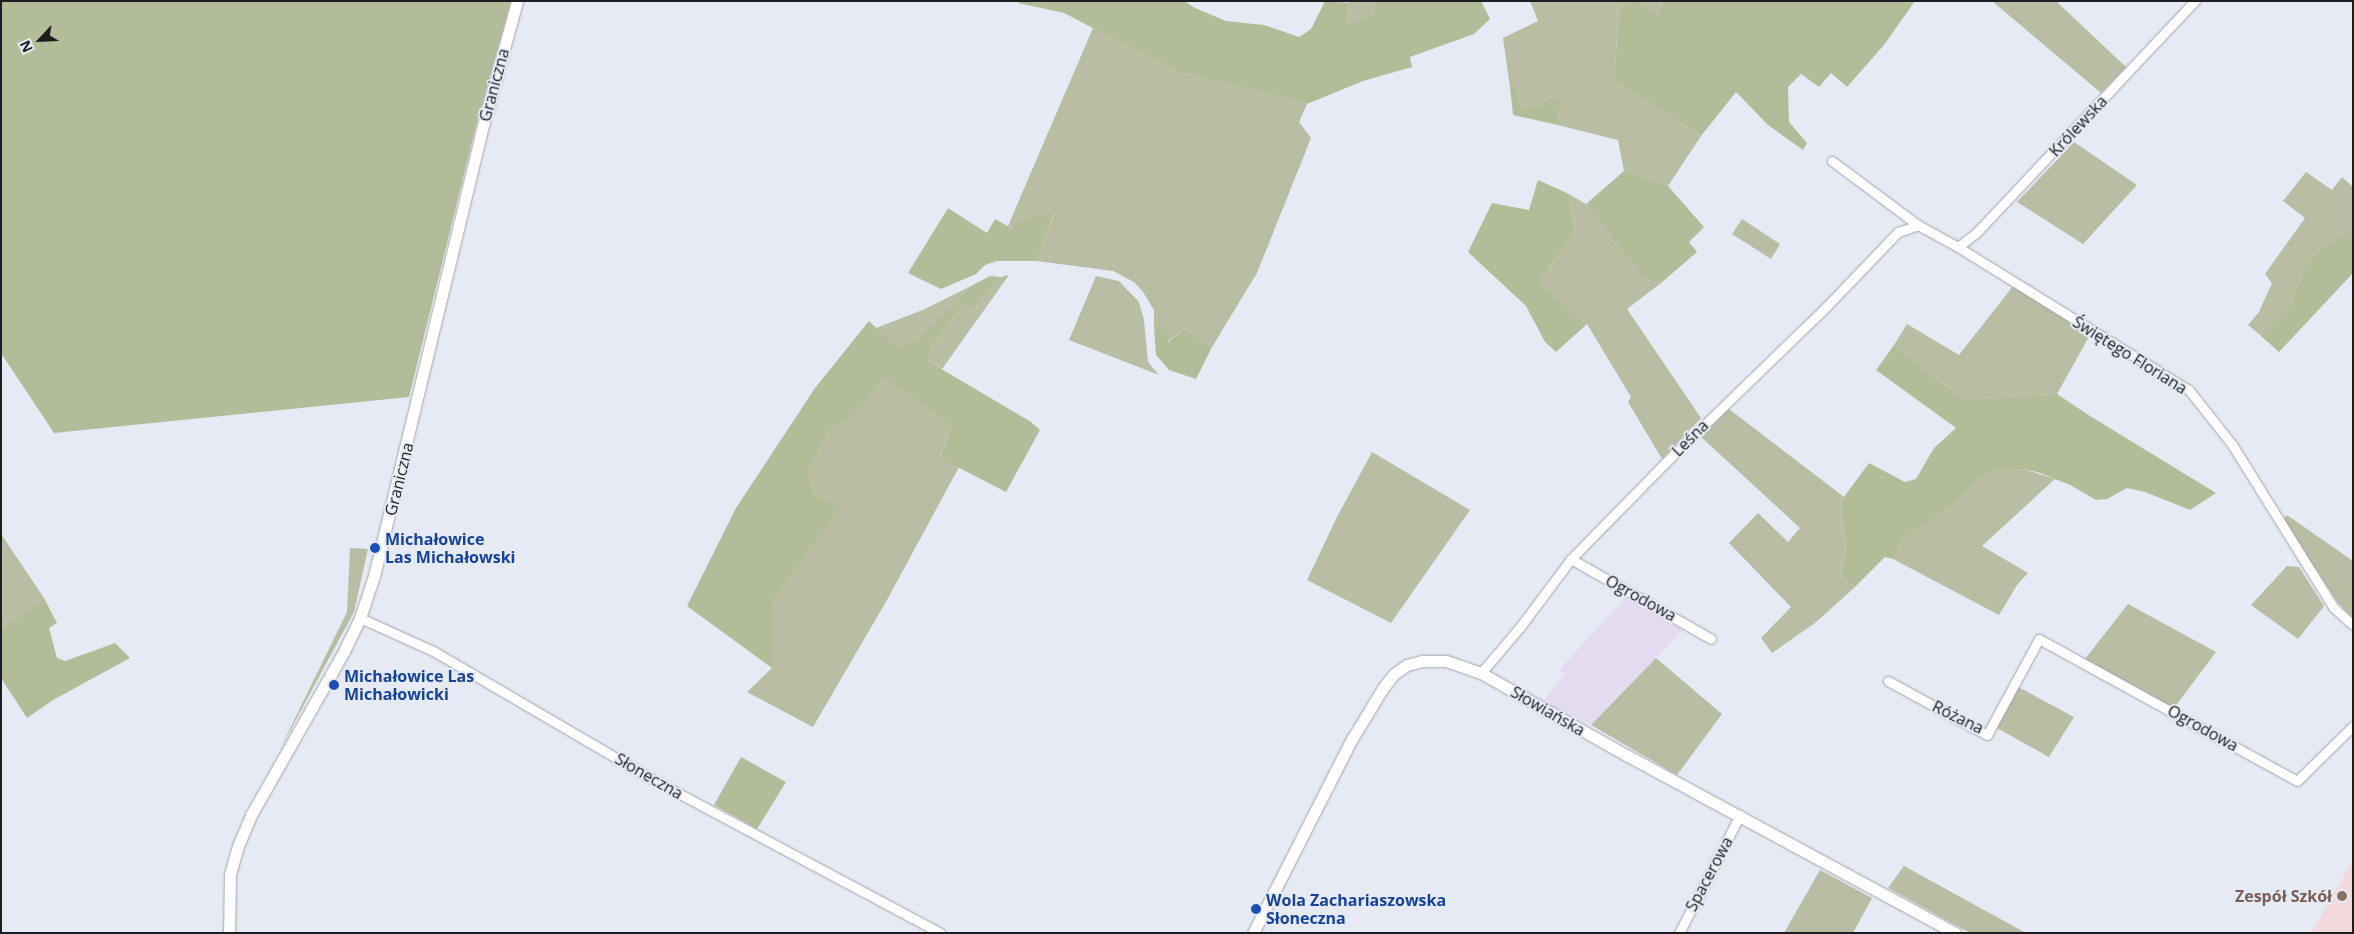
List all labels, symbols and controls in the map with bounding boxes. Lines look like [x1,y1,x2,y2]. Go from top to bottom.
north arrow [15,15,65,65]
text: N [15,37,37,56]
street label: Graniczna [475,46,513,124]
street label: Królewska [2045,92,2111,160]
street label: Świętego Floriana [2069,312,2191,398]
street label: Leśna [1668,416,1712,460]
street label: Graniczna [381,440,417,518]
place label: Michałowice Las Michałowski [385,529,515,567]
marker: Michałowice Las Michałowski [369,542,381,554]
street label: Ogrodowa [1602,571,1680,625]
place label: Michałowice Las Michałowicki [344,666,474,704]
marker: Michałowice Las Michałowicki [328,679,340,691]
street label: Słowiańska [1507,682,1589,740]
street label: Różana [1929,696,1987,738]
street label: Ogrodowa [2164,701,2242,755]
street label: Słoneczna [612,749,686,803]
street label: Spacerowa [1681,833,1737,915]
place label: Zespół Szkół [2235,886,2332,906]
place label: Wola Zachariaszowska Słoneczna [1266,890,1446,928]
marker: Zespół Szkół [2336,890,2348,902]
marker: Wola Zachariaszowska Słoneczna [1250,903,1262,915]

